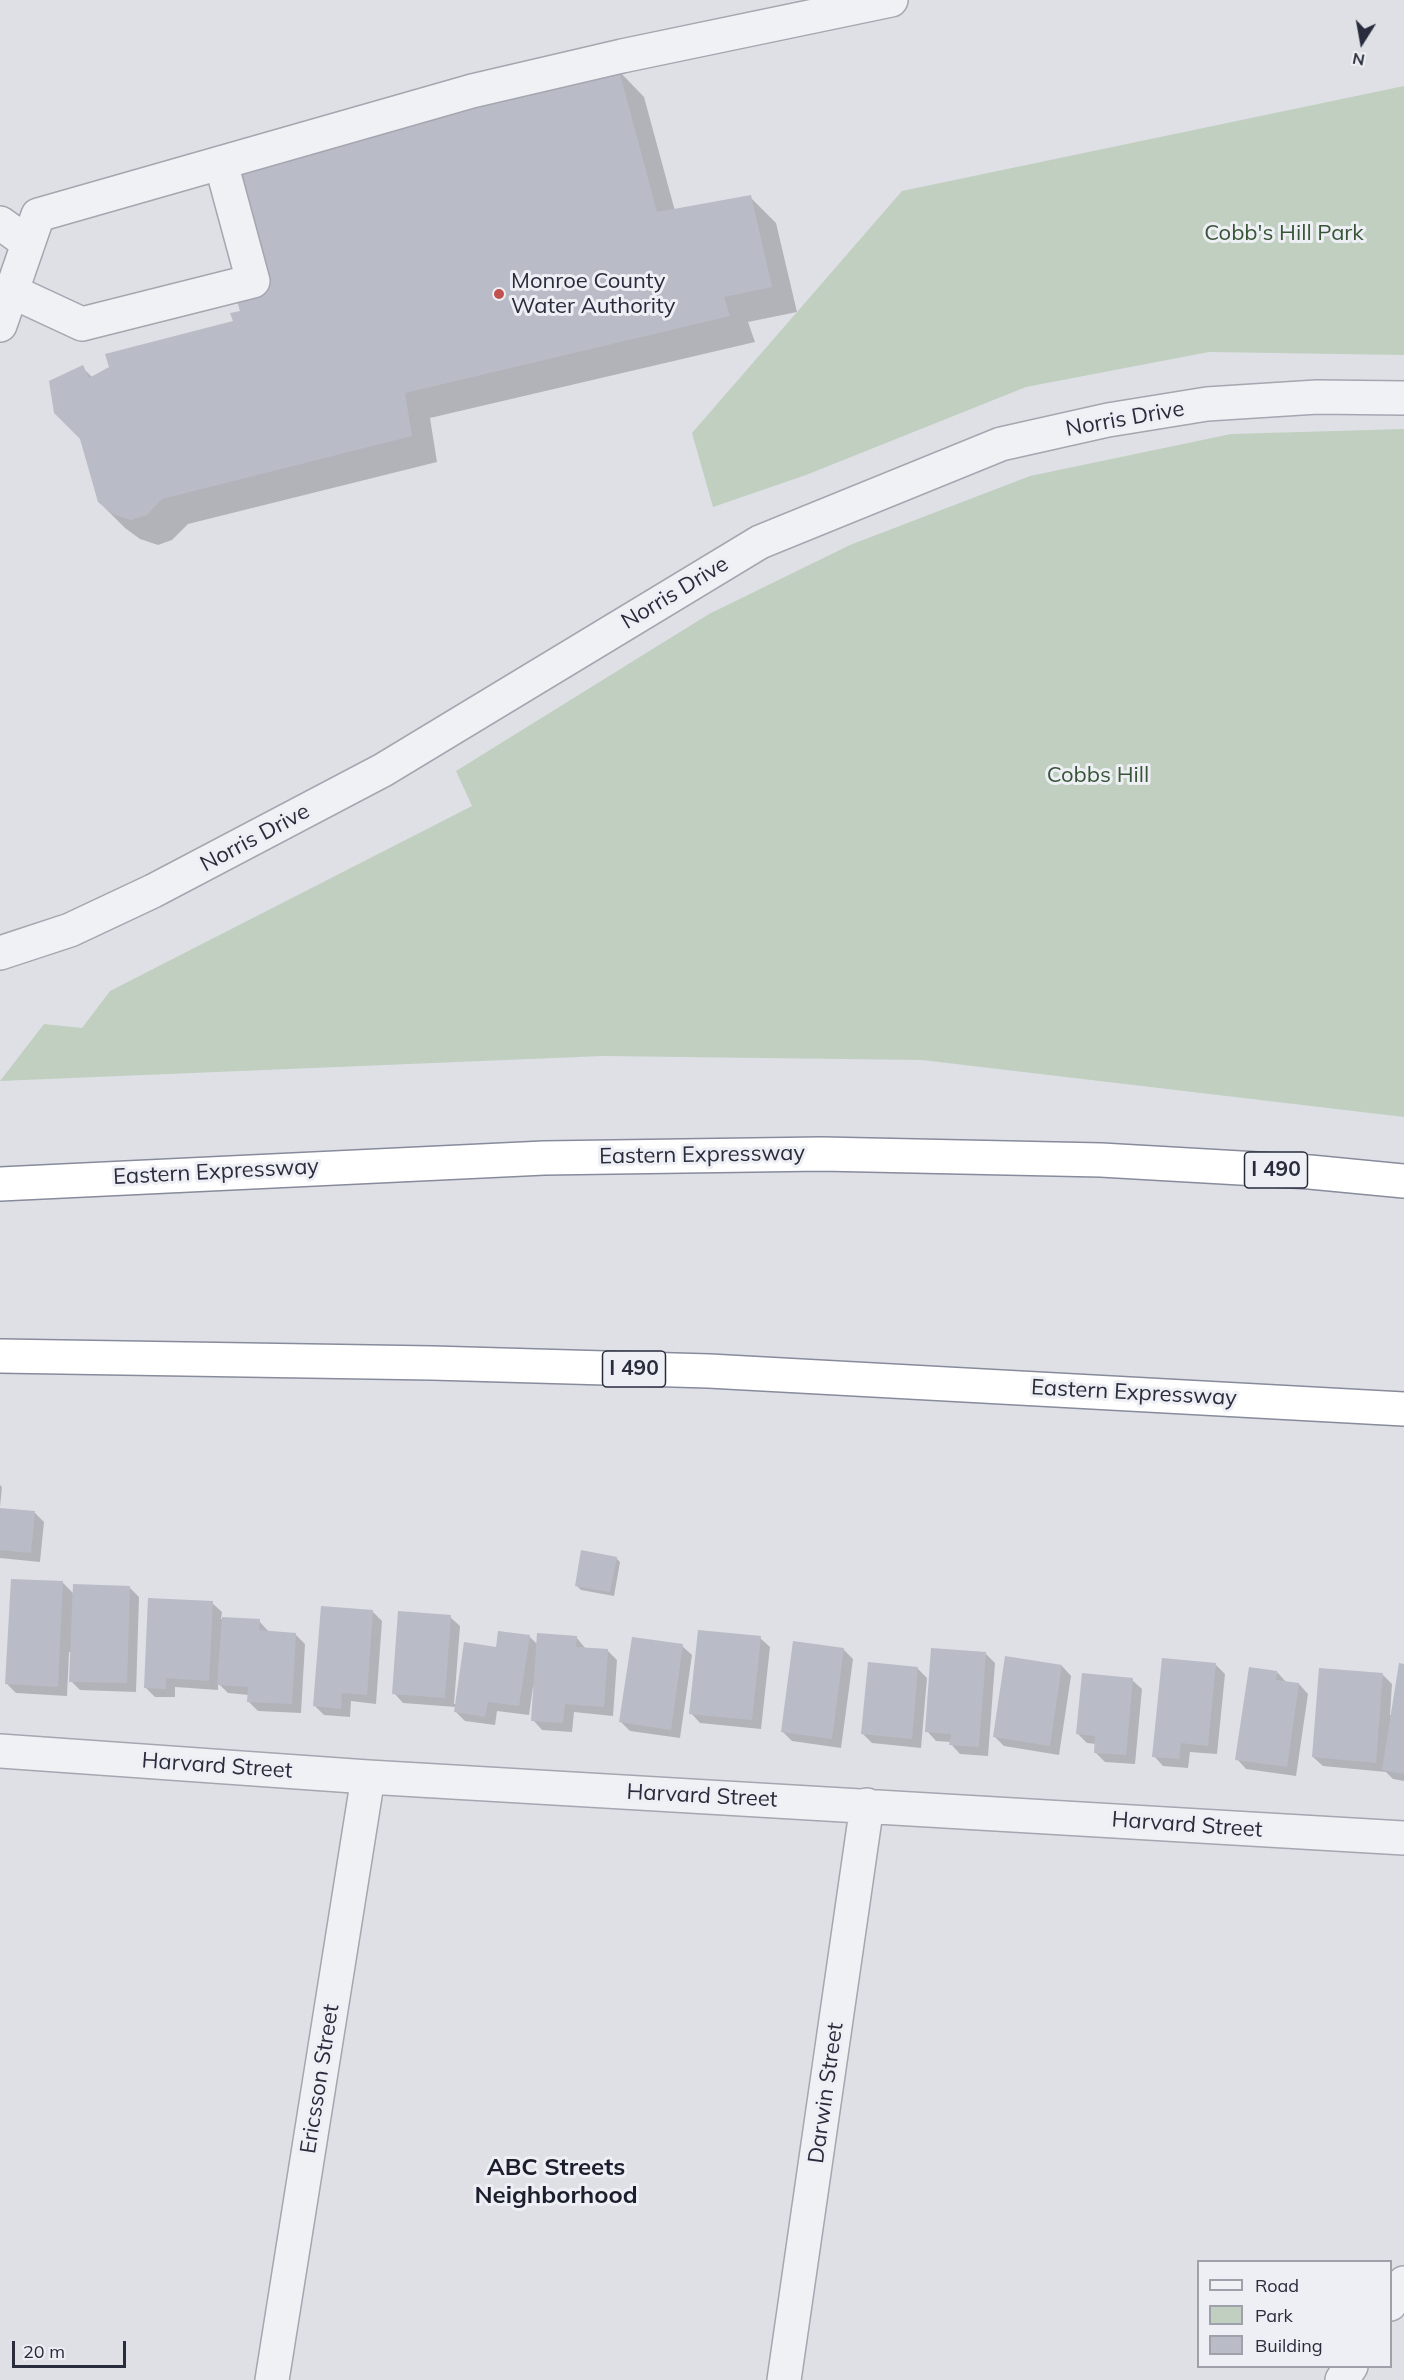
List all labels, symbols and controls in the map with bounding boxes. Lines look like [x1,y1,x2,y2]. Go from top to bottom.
north arrow [1332,12,1392,72]
text: N [1351,49,1366,71]
park label: Cobb's Hill Park [1204,220,1364,246]
place label: Monroe County Water Authority [511,268,675,320]
marker: Monroe County Water Authority [492,287,506,301]
street label: Norris Drive [1064,396,1186,442]
street label: Norris Drive [617,551,733,635]
park label: Cobbs Hill [1047,762,1149,788]
street label: Norris Drive [196,798,314,878]
street label: Eastern Expressway [599,1140,805,1170]
road number: I 490 [1244,1152,1308,1188]
street label: Eastern Expressway [112,1153,320,1191]
road number: I 490 [602,1351,666,1387]
street label: Eastern Expressway [1030,1374,1238,1412]
street label: Harvard Street [141,1748,293,1784]
street label: Harvard Street [626,1779,778,1813]
street label: Harvard Street [1111,1807,1263,1843]
street label: Ericsson Street [295,2002,345,2156]
street label: Darwin Street [803,2021,849,2165]
district label: ABC Streets Neighborhood [474,2154,638,2210]
legend [1197,2260,1392,2368]
text: Road [1255,2274,1299,2297]
text: Park [1255,2304,1293,2327]
scale bar [15,2329,129,2367]
text: Building [1255,2334,1323,2357]
text: 20 m [23,2340,65,2363]

